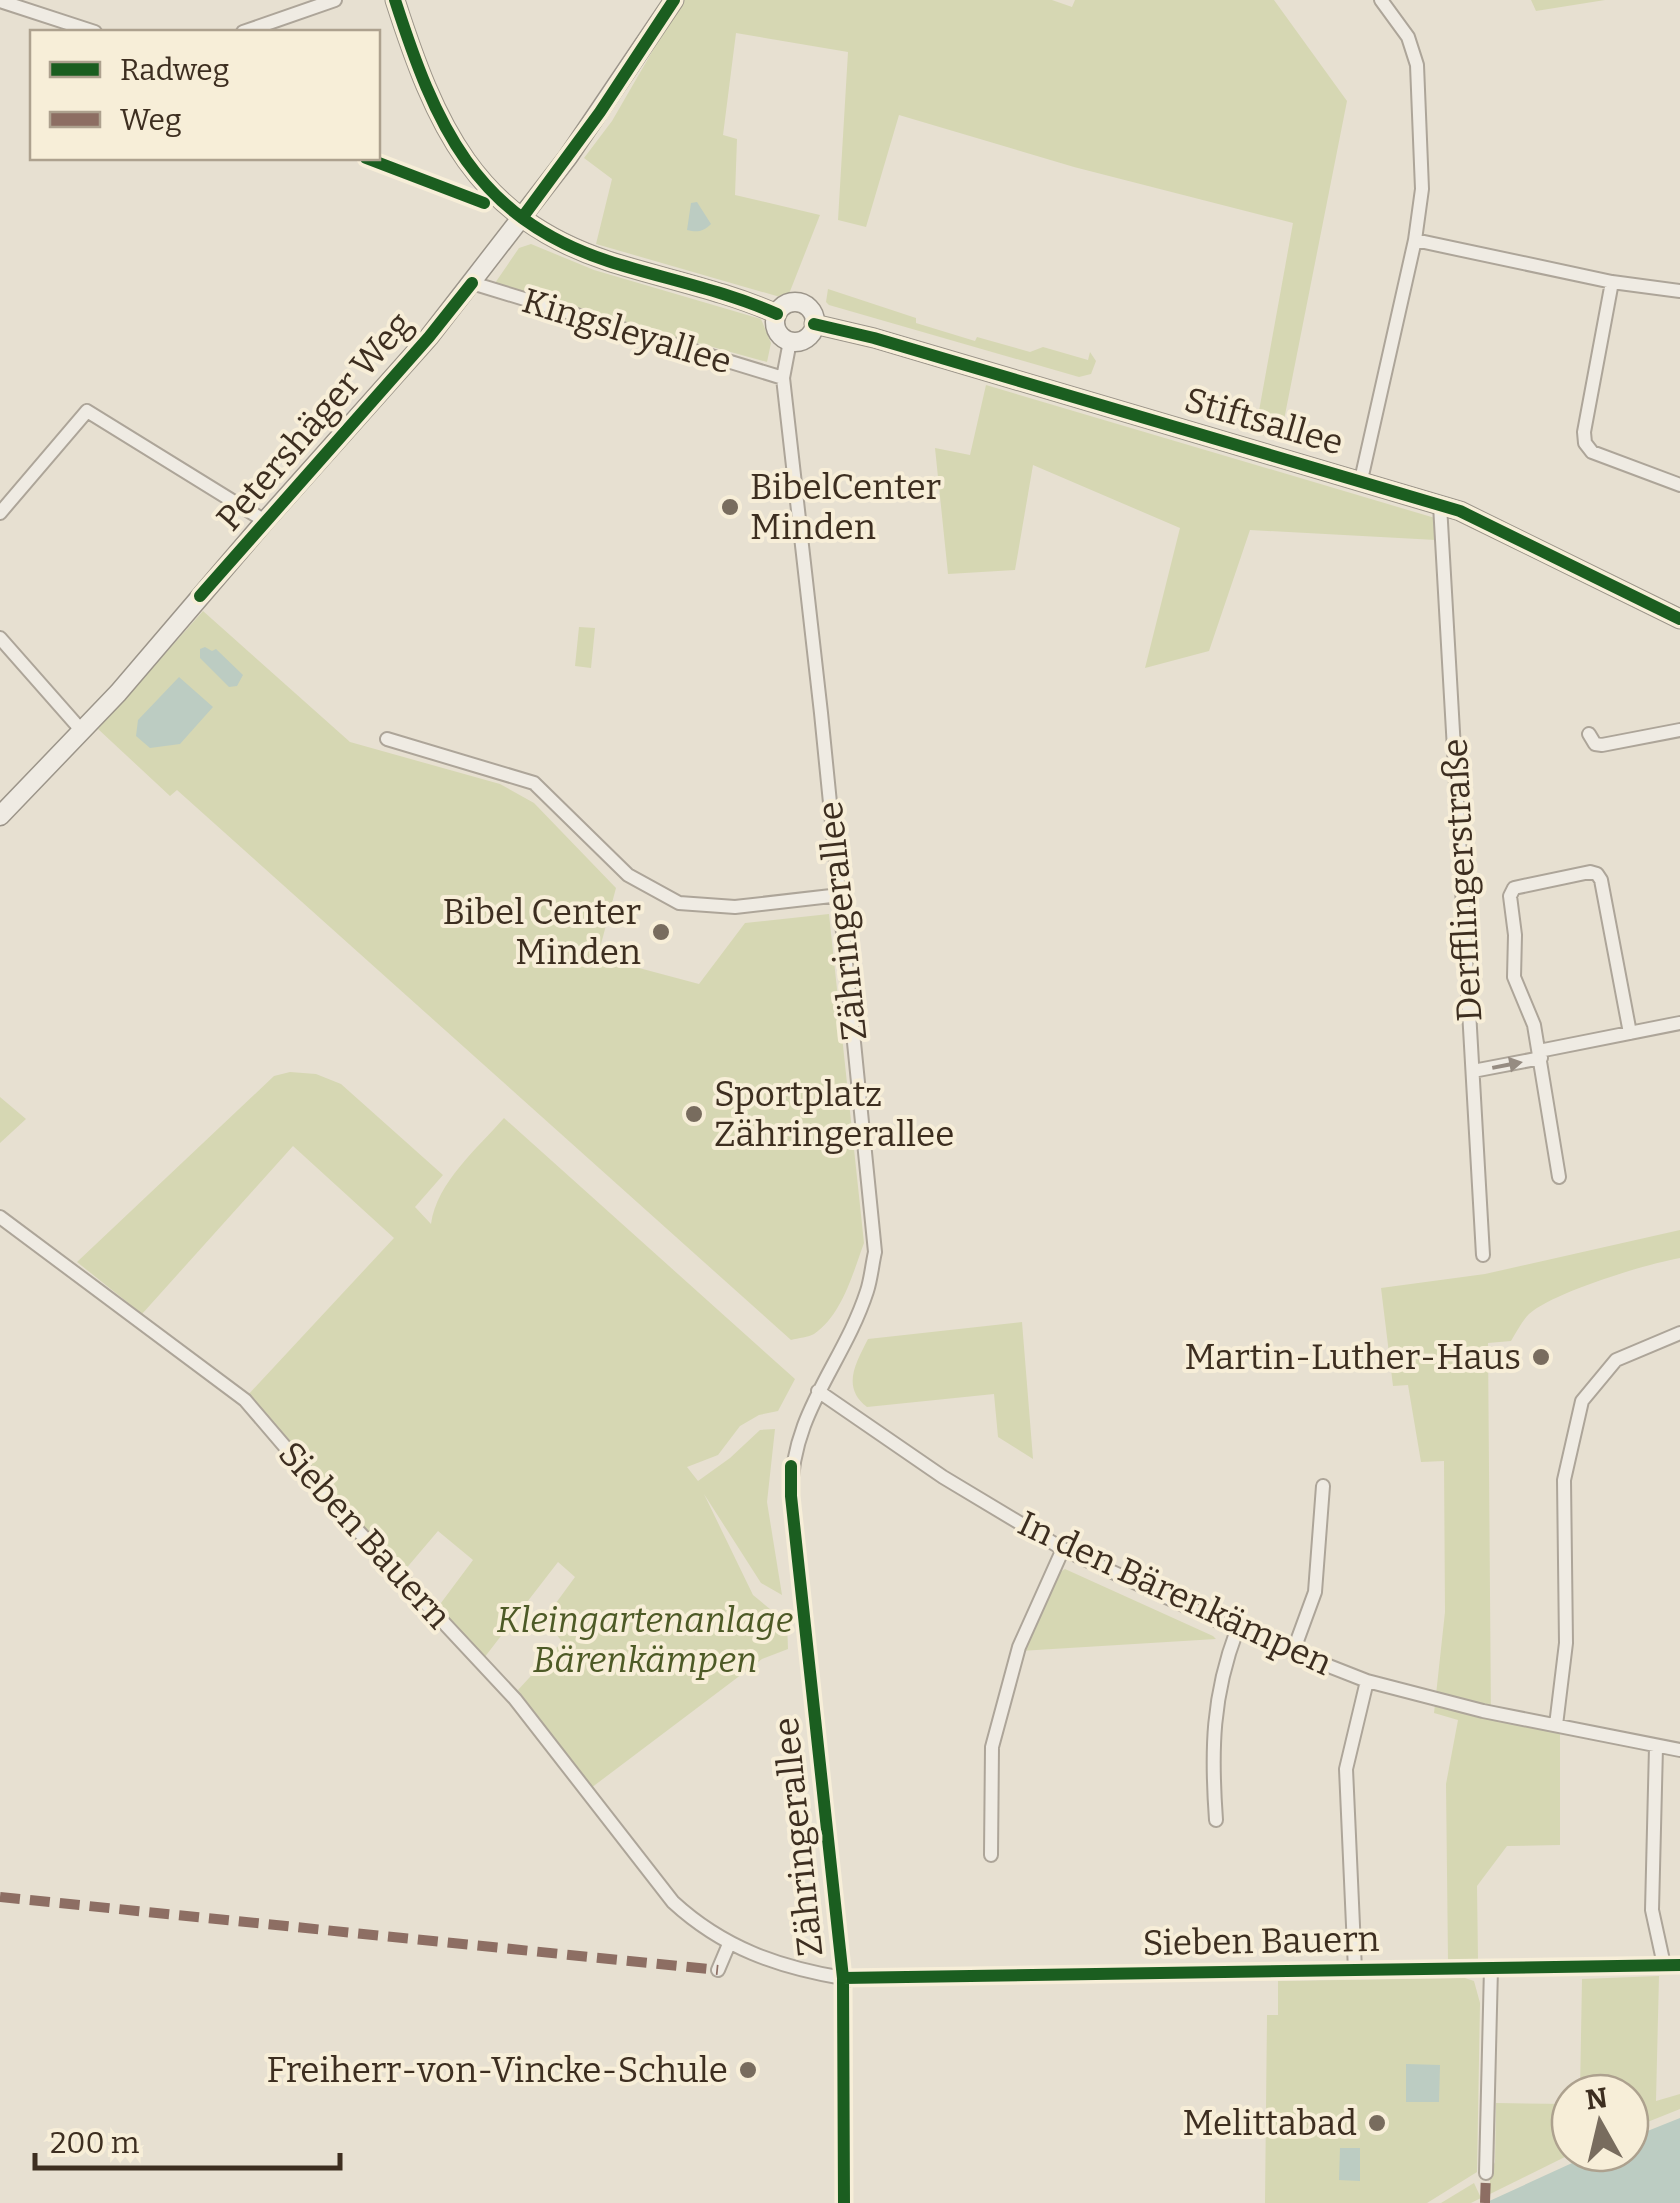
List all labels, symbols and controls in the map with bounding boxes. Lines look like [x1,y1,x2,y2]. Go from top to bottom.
legend [30,30,380,160]
text: Radweg [120,52,230,88]
text: Weg [120,102,182,138]
street label: Kingsleyallee [517,279,737,383]
street label: Petershäger Weg [208,303,420,539]
street label: Stiftsallee [1180,378,1348,464]
place label: BibelCenter Minden [750,466,941,548]
marker: BibelCenter Minden [719,496,741,518]
street label: Derfflingerstraße [1434,737,1490,1023]
street label: Zähringerallee [809,799,875,1043]
place label: Bibel Center Minden [442,891,641,973]
marker: Bibel Center Minden [650,921,672,943]
one-way arrow [1492,1057,1523,1072]
place label: Sportplatz Zähringerallee [714,1073,954,1155]
marker: Sportplatz Zähringerallee [683,1103,705,1125]
place label: Martin-Luther-Haus [1184,1336,1521,1378]
marker: Martin-Luther-Haus [1530,1346,1552,1368]
street label: Sieben Bauern [270,1433,460,1637]
street label: In den Bärenkämpen [1012,1502,1338,1684]
park label: Kleingartenanlage Bärenkämpen [497,1599,793,1681]
street label: Zähringerallee [765,1715,831,1959]
street label: Sieben Bauern [1142,1918,1380,1964]
place label: Freiherr-von-Vincke-Schule [267,2049,728,2091]
marker: Freiherr-von-Vincke-Schule [737,2059,759,2081]
north arrow [1550,2073,1650,2173]
text: N [1584,2081,1610,2117]
place label: Melittabad [1182,2102,1357,2144]
scale bar [35,2108,340,2170]
marker: Melittabad [1366,2112,1388,2134]
text: 200 m [50,2125,140,2161]

